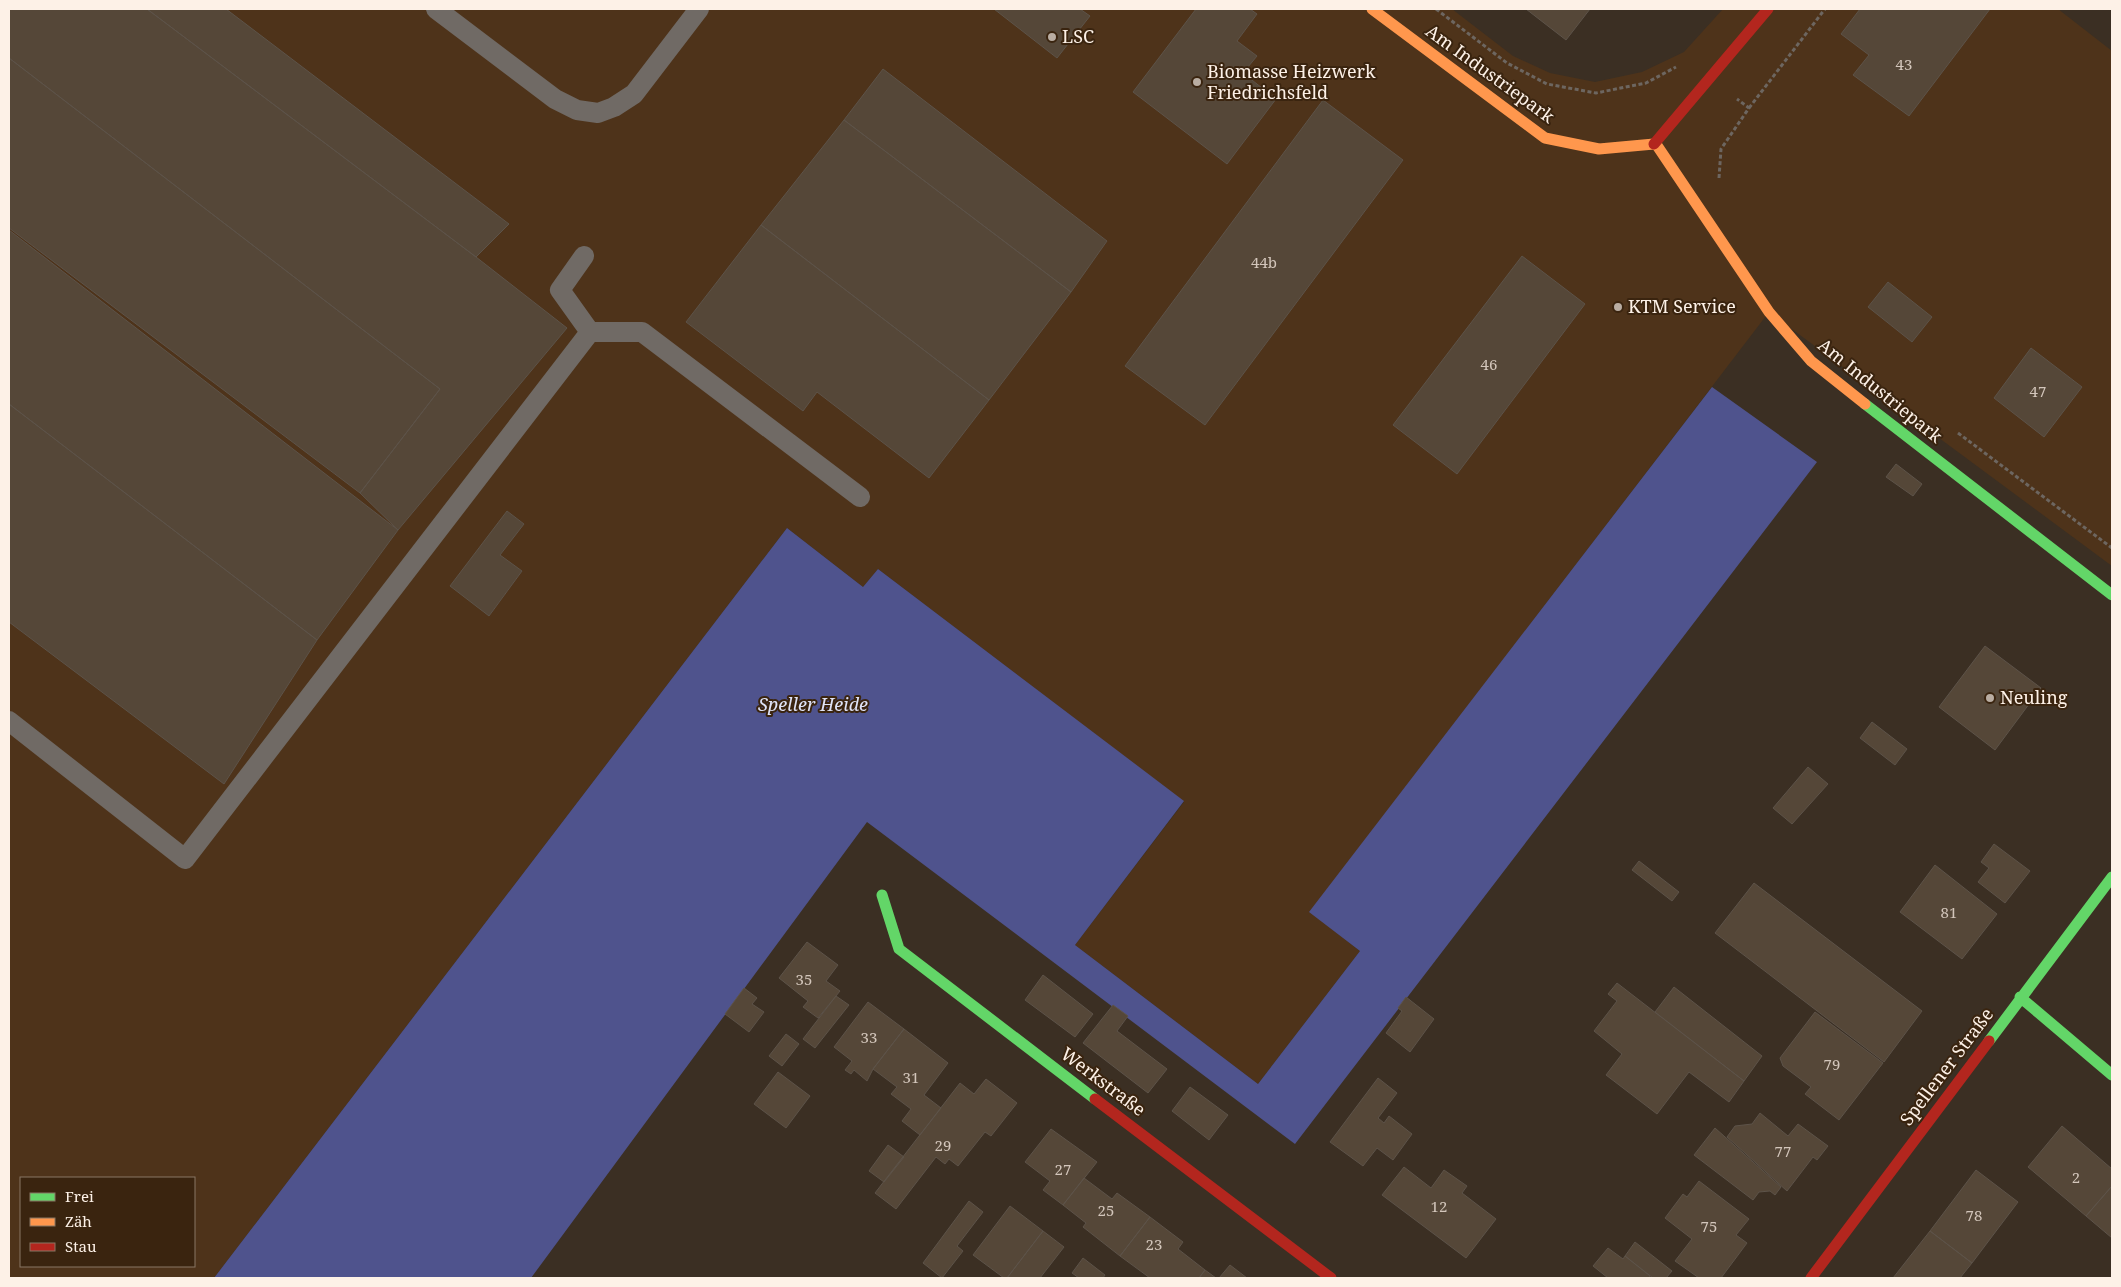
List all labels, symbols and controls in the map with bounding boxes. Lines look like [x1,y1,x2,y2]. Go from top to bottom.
street label: Am Industriepark [1421,18,1560,128]
place label: LSC [1062,24,1094,48]
marker: LSC [1046,31,1058,43]
house number: 43 [1896,54,1912,74]
place label: Biomasse Heizwerk Friedrichsfeld [1207,59,1376,104]
marker: Biomasse Heizwerk Friedrichsfeld [1191,76,1203,88]
house number: 44b [1251,252,1277,272]
place label: KTM Service [1628,294,1736,318]
marker: KTM Service [1612,301,1624,313]
street label: Am Industriepark [1813,333,1948,448]
house number: 46 [1481,354,1497,374]
house number: 47 [2030,381,2046,401]
place label: Neuling [2000,685,2068,709]
park label: Speller Heide [758,692,868,716]
marker: Neuling [1984,692,1996,704]
house number: 81 [1941,902,1957,922]
house number: 35 [796,969,812,989]
street label: Spellener Straße [1894,1003,1998,1130]
house number: 33 [861,1027,877,1047]
street label: Werkstraße [1056,1041,1151,1121]
house number: 79 [1824,1054,1840,1074]
house number: 31 [903,1067,919,1087]
house number: 29 [935,1135,951,1155]
house number: 77 [1775,1141,1791,1161]
house number: 27 [1055,1159,1071,1179]
house number: 2 [2072,1167,2080,1187]
legend [20,1177,195,1267]
text: Frei [65,1186,94,1206]
house number: 12 [1431,1196,1447,1216]
house number: 25 [1098,1200,1114,1220]
house number: 78 [1966,1205,1982,1225]
text: Zäh [65,1211,92,1231]
house number: 75 [1701,1216,1717,1236]
house number: 23 [1146,1234,1162,1254]
text: Stau [65,1236,97,1256]

